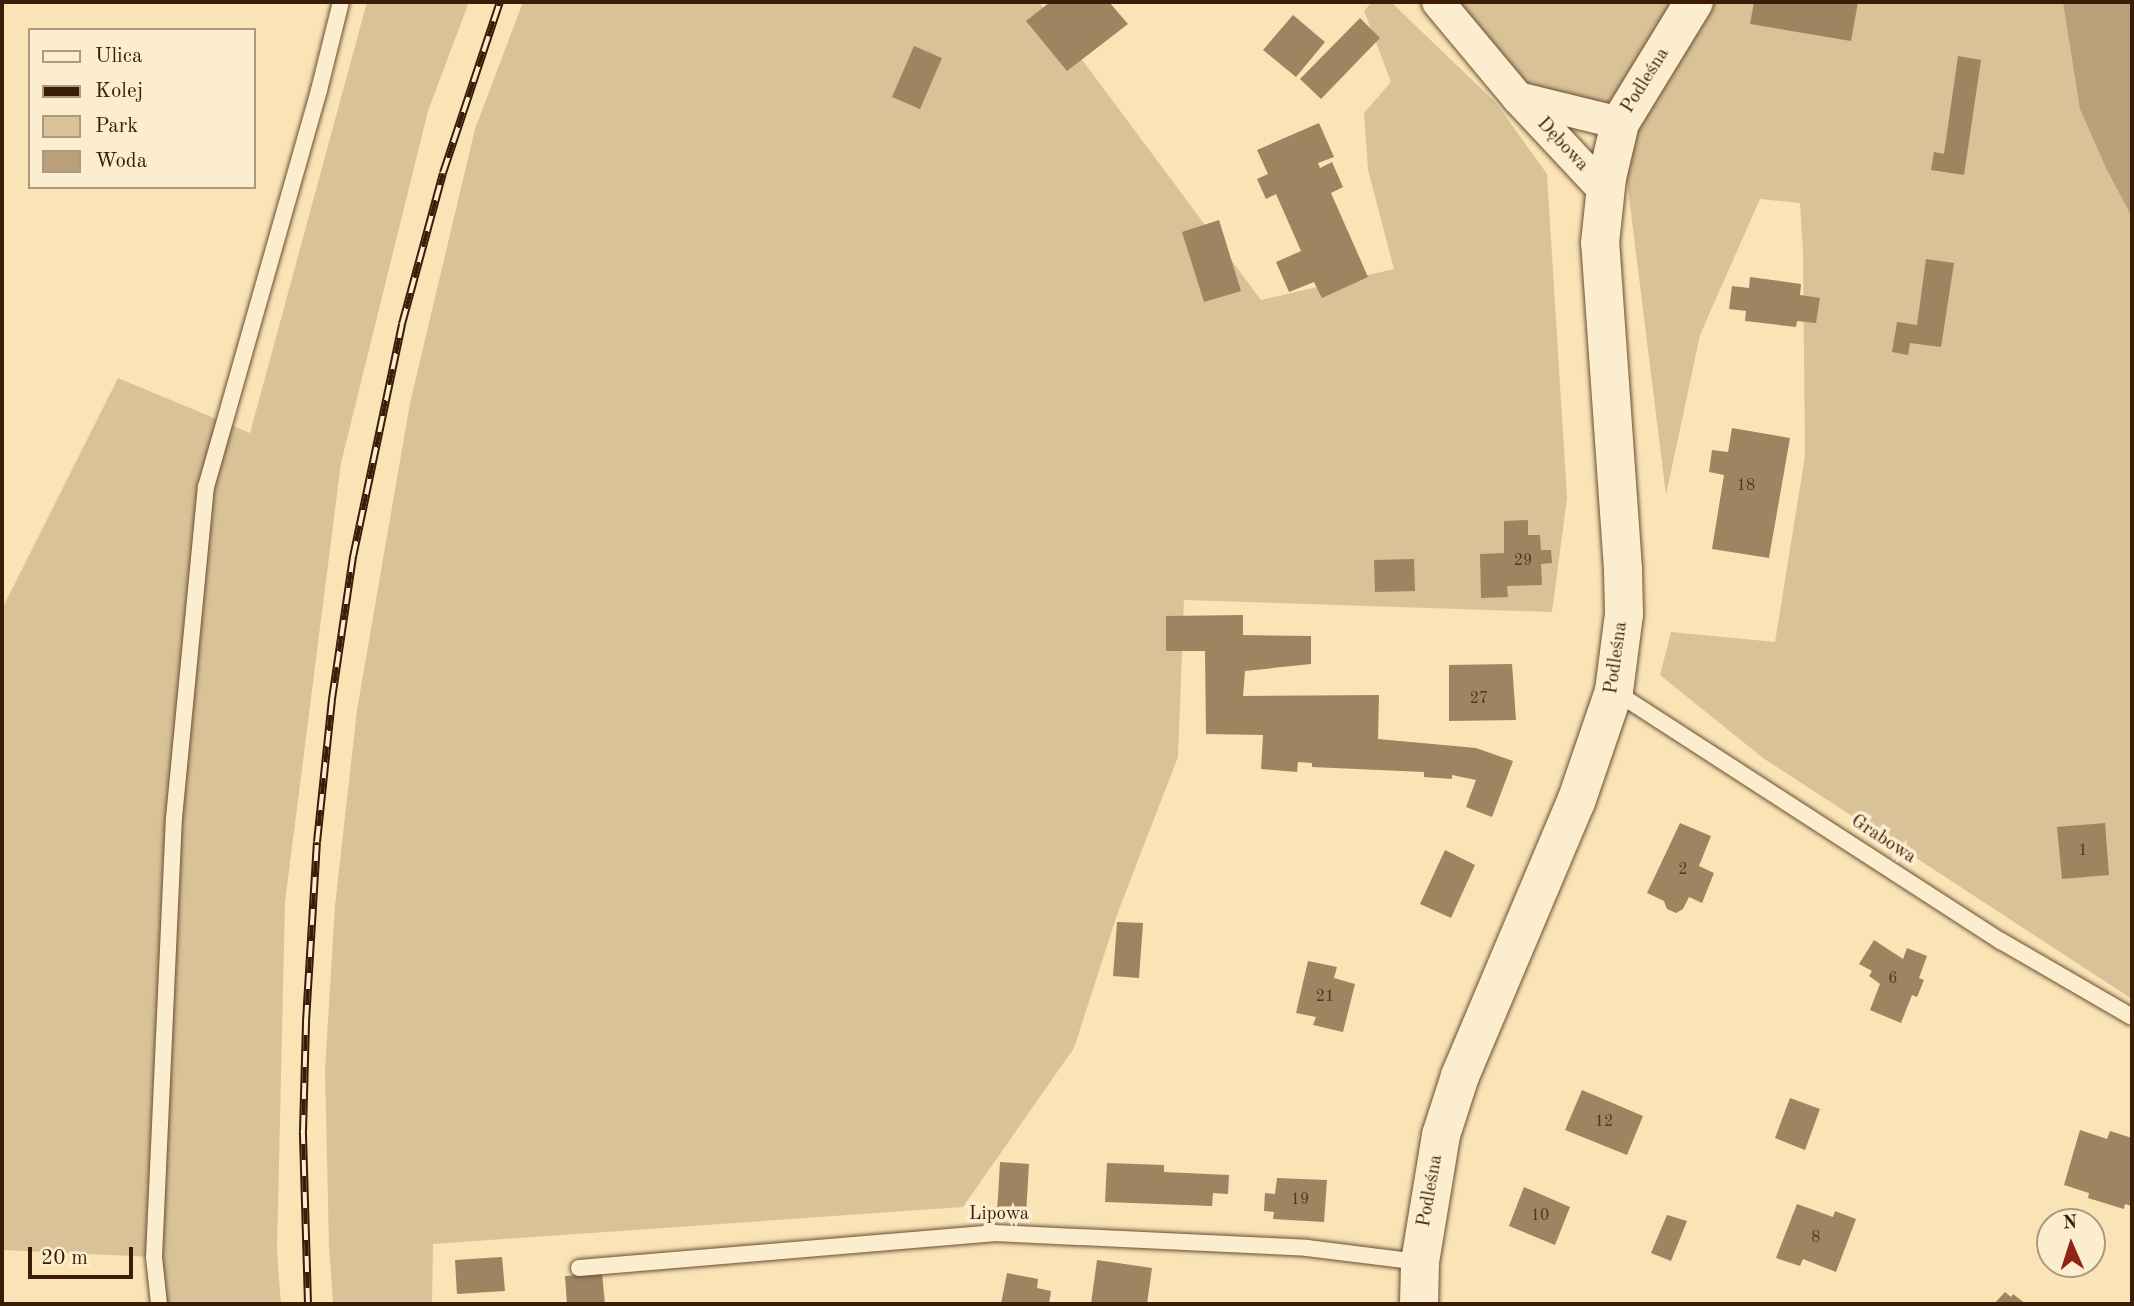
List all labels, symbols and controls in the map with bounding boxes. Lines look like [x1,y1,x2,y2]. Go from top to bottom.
legend [28,28,256,189]
street label: Podleśna [1617,44,1675,118]
text: Ulica [95,46,142,67]
text: Kolej [95,81,143,102]
street label: Dębowa [1531,113,1593,177]
text: Park [95,116,138,137]
text: Woda [95,151,147,172]
house number: 18 [1737,476,1755,496]
house number: 29 [1514,551,1532,571]
street label: Podleśna [1601,620,1633,696]
house number: 27 [1470,689,1488,709]
street label: Grabowa [1846,810,1920,870]
house number: 1 [2078,841,2088,861]
house number: 2 [1678,860,1688,880]
house number: 6 [1888,969,1898,989]
house number: 21 [1316,987,1334,1007]
house number: 12 [1595,1112,1613,1132]
street label: Podleśna [1413,1153,1449,1229]
house number: 19 [1291,1190,1309,1210]
street label: Lipowa [969,1204,1029,1226]
house number: 10 [1531,1206,1549,1226]
north arrow [2036,1208,2106,1278]
text: N [2062,1214,2078,1233]
house number: 8 [1811,1228,1821,1248]
scale bar [32,1232,136,1276]
text: 20 m [41,1248,88,1269]

